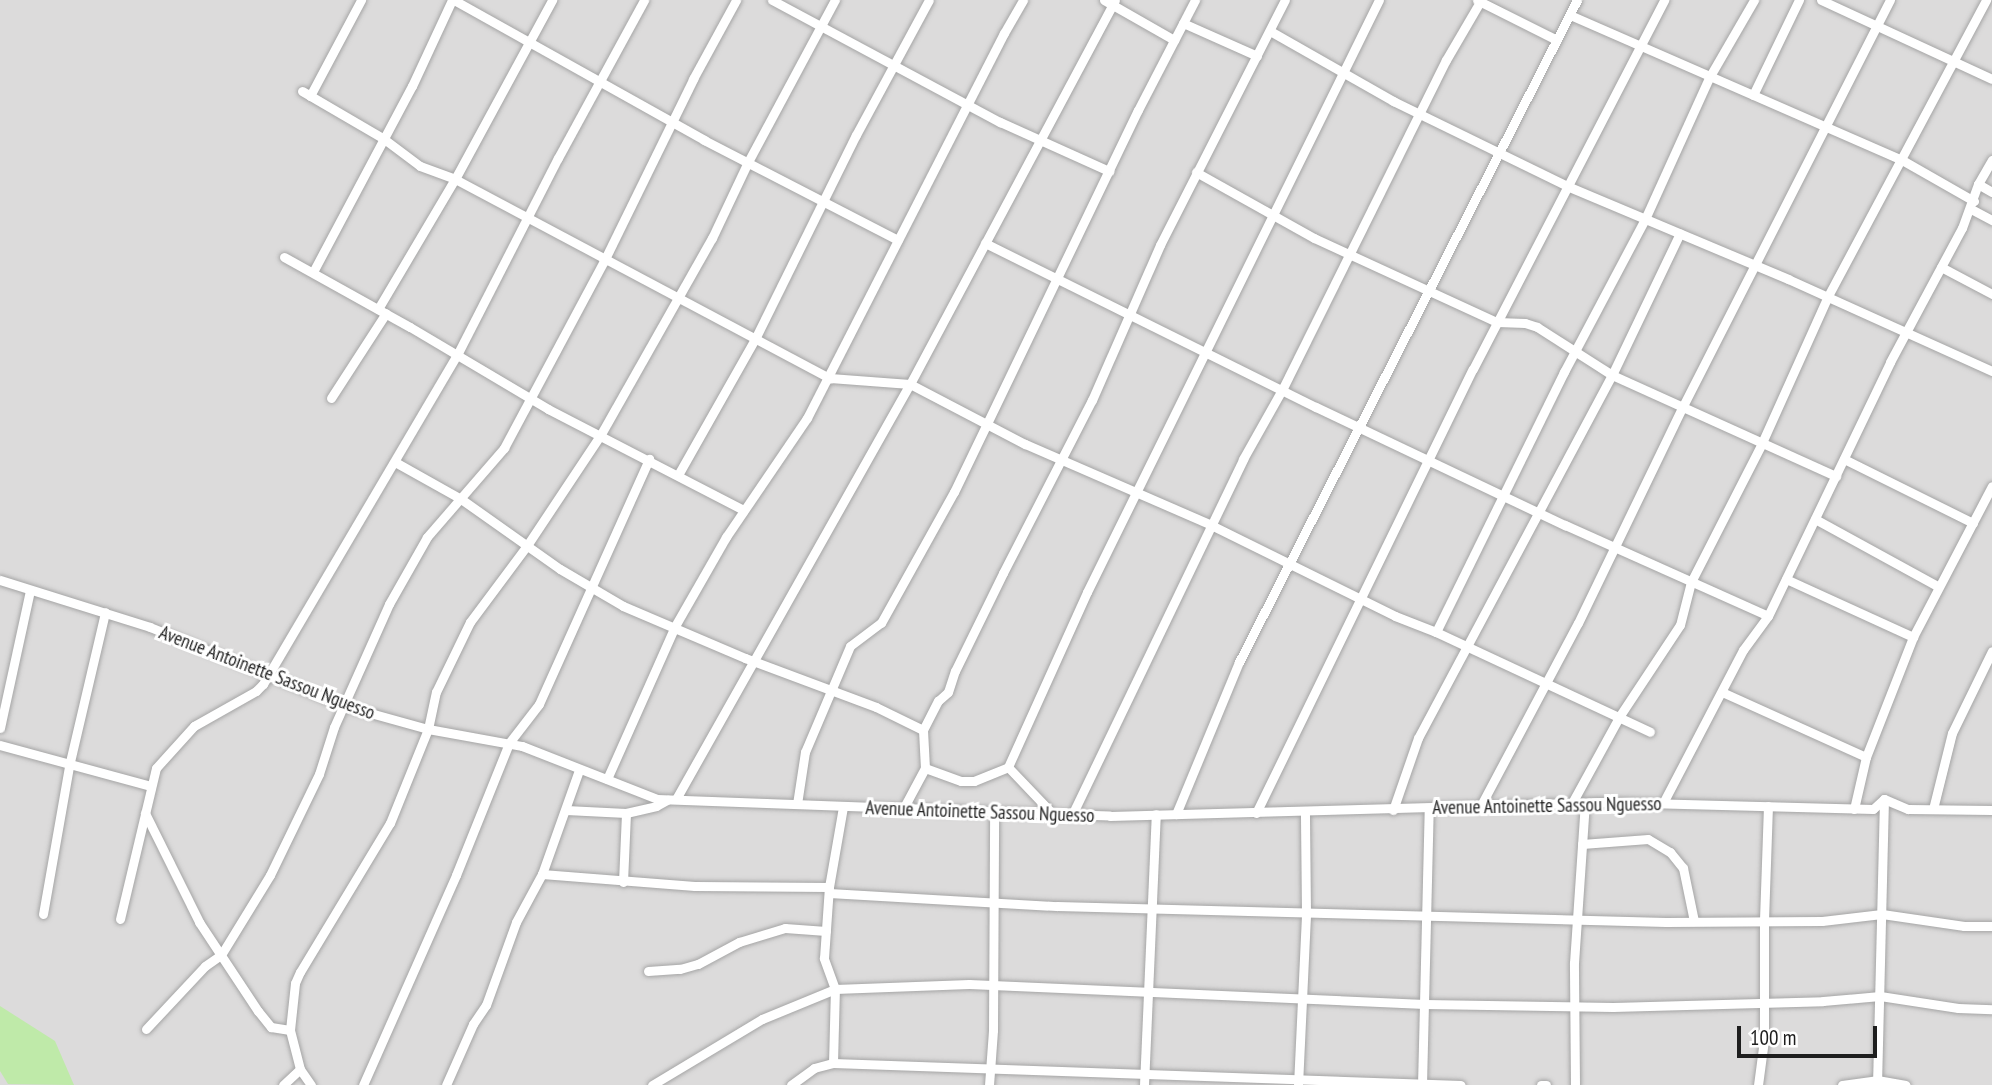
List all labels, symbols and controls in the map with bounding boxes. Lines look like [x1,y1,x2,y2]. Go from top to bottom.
street label: Avenue Antoinette Sassou Nguesso [156,621,378,725]
street label: Avenue Antoinette Sassou Nguesso [1432,793,1662,819]
street label: Avenue Antoinette Sassou Nguesso [865,797,1095,827]
scale bar [1740,1012,1880,1056]
text: 100 m [1750,1024,1796,1051]

